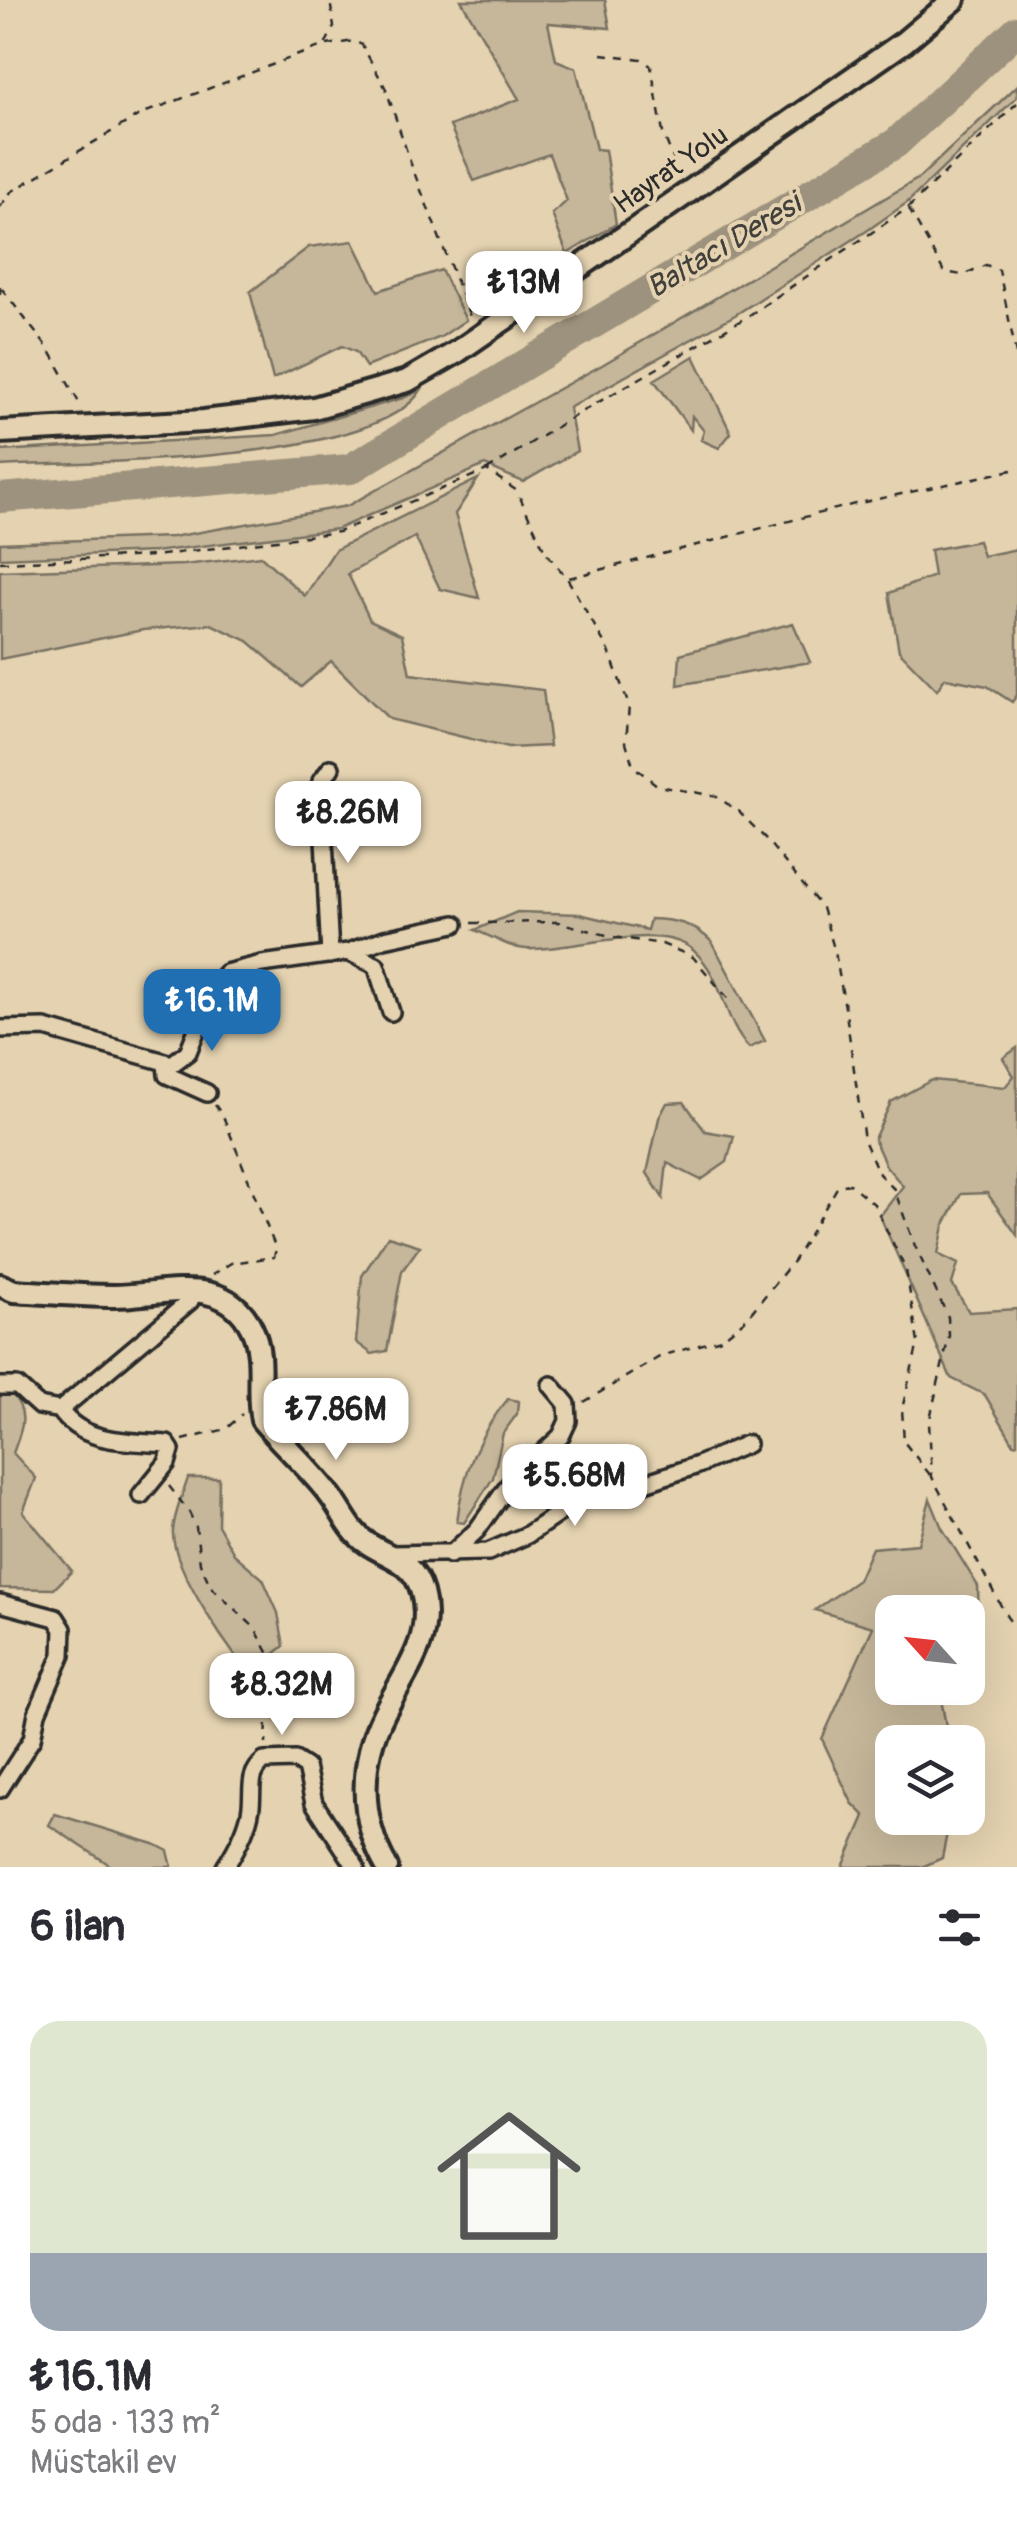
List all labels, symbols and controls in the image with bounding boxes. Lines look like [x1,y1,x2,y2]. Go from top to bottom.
street label: Hayrat Yolu [607,118,735,222]
water label: Baltacı Deresi [640,183,812,306]
pin: ₺13M [465,251,583,336]
text: ₺13M [488,263,560,303]
pin: ₺8.26M [267,781,429,866]
text: ₺8.26M [297,793,399,833]
pin: ₺16.1M [131,969,293,1054]
text: ₺16.1M [166,981,258,1021]
pin: ₺7.86M [255,1378,417,1463]
text: ₺7.86M [286,1390,386,1430]
pin: ₺5.68M [494,1444,656,1529]
text: ₺5.68M [524,1456,626,1496]
north arrow [875,1595,985,1705]
map controls [875,1595,985,1835]
pin: ₺8.32M [201,1653,363,1738]
text: ₺8.32M [231,1665,333,1705]
button: layers [875,1725,985,1835]
icon: filters [932,1900,987,1955]
text: 6 ilan [30,1901,125,1953]
icon: home [419,2086,599,2266]
text: ₺16.1M [30,2351,152,2403]
text: 5 oda · 133 m² [30,2403,221,2443]
text: Müstakil ev [30,2443,177,2483]

